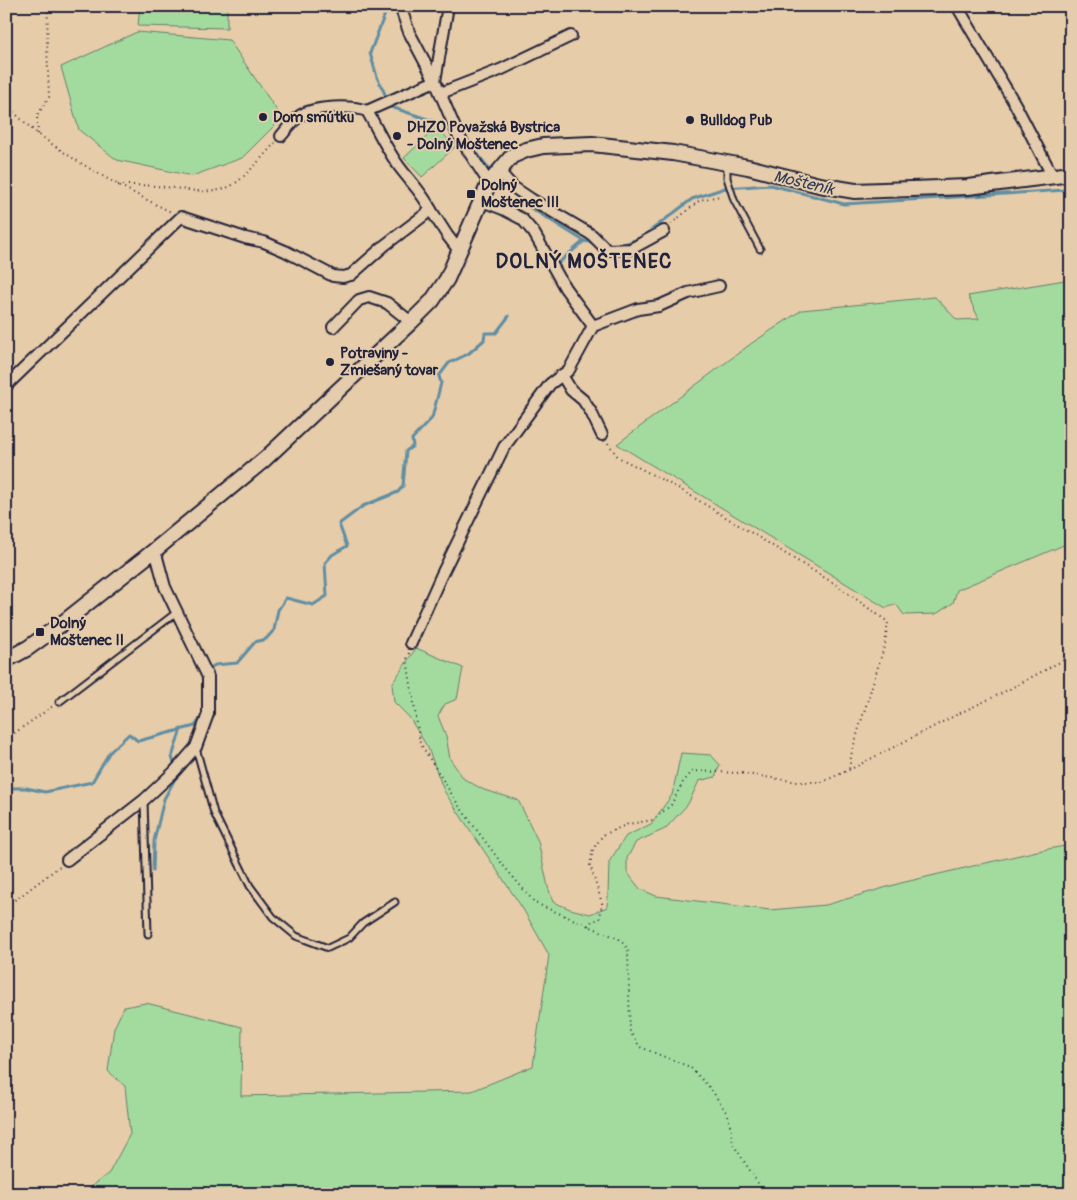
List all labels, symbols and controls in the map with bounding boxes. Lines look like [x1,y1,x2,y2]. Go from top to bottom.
place label: Dom smútku [273,108,355,127]
marker: Dom smútku [257,111,269,123]
place label: Bulldog Pub [700,111,772,130]
marker: Bulldog Pub [684,114,696,126]
place label: DHZO Považská Bystrica - Dolný Moštenec [407,118,560,154]
marker: DHZO Považská Bystrica - Dolný Moštenec [391,130,403,142]
water label: Mošteník [772,166,837,200]
place label: Dolný Moštenec III [481,176,559,212]
marker: Dolný Moštenec III [465,188,477,200]
district label: DOLNÝ MOŠTENEC [496,248,672,274]
place label: Potraviny - Zmiešaný tovar [340,344,439,380]
marker: Potraviny - Zmiešaný tovar [324,356,336,368]
place label: Dolný Moštenec II [50,614,124,650]
marker: Dolný Moštenec II [34,626,46,638]

